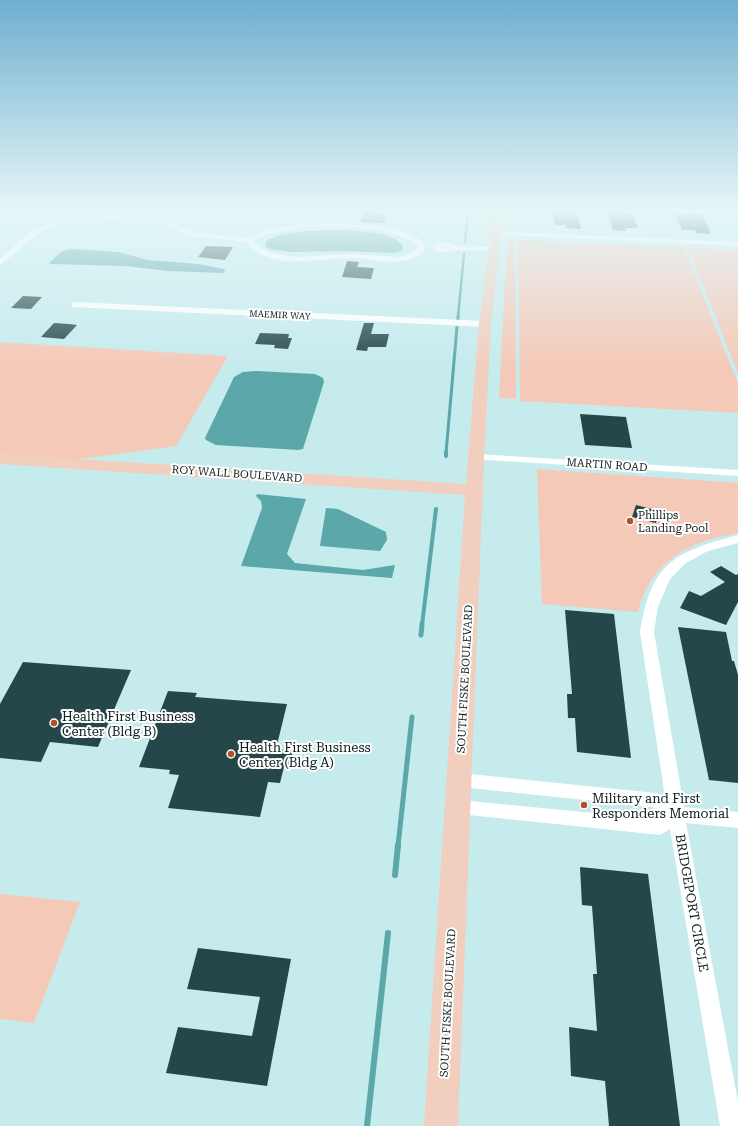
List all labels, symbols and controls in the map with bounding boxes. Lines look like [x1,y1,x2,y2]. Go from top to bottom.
street label: MAEMIR WAY [249,308,312,322]
street label: MARTIN ROAD [566,456,648,474]
street label: ROY WALL BOULEVARD [171,463,303,485]
place label: Phillips Landing Pool [638,509,709,535]
marker: Phillips Landing Pool [625,516,635,526]
street label: SOUTH FISKE BOULEVARD [455,604,475,754]
place label: Health First Business Center (Bldg B) [62,709,194,739]
marker: Health First Business Center (Bldg B) [49,718,59,728]
place label: Health First Business Center (Bldg A) [239,740,371,770]
marker: Health First Business Center (Bldg A) [226,749,236,759]
place label: Military and First Responders Memorial [592,791,729,821]
marker: Military and First Responders Memorial [579,800,589,810]
street label: BRIDGEPORT CIRCLE [672,833,712,973]
street label: SOUTH FISKE BOULEVARD [438,928,458,1078]

